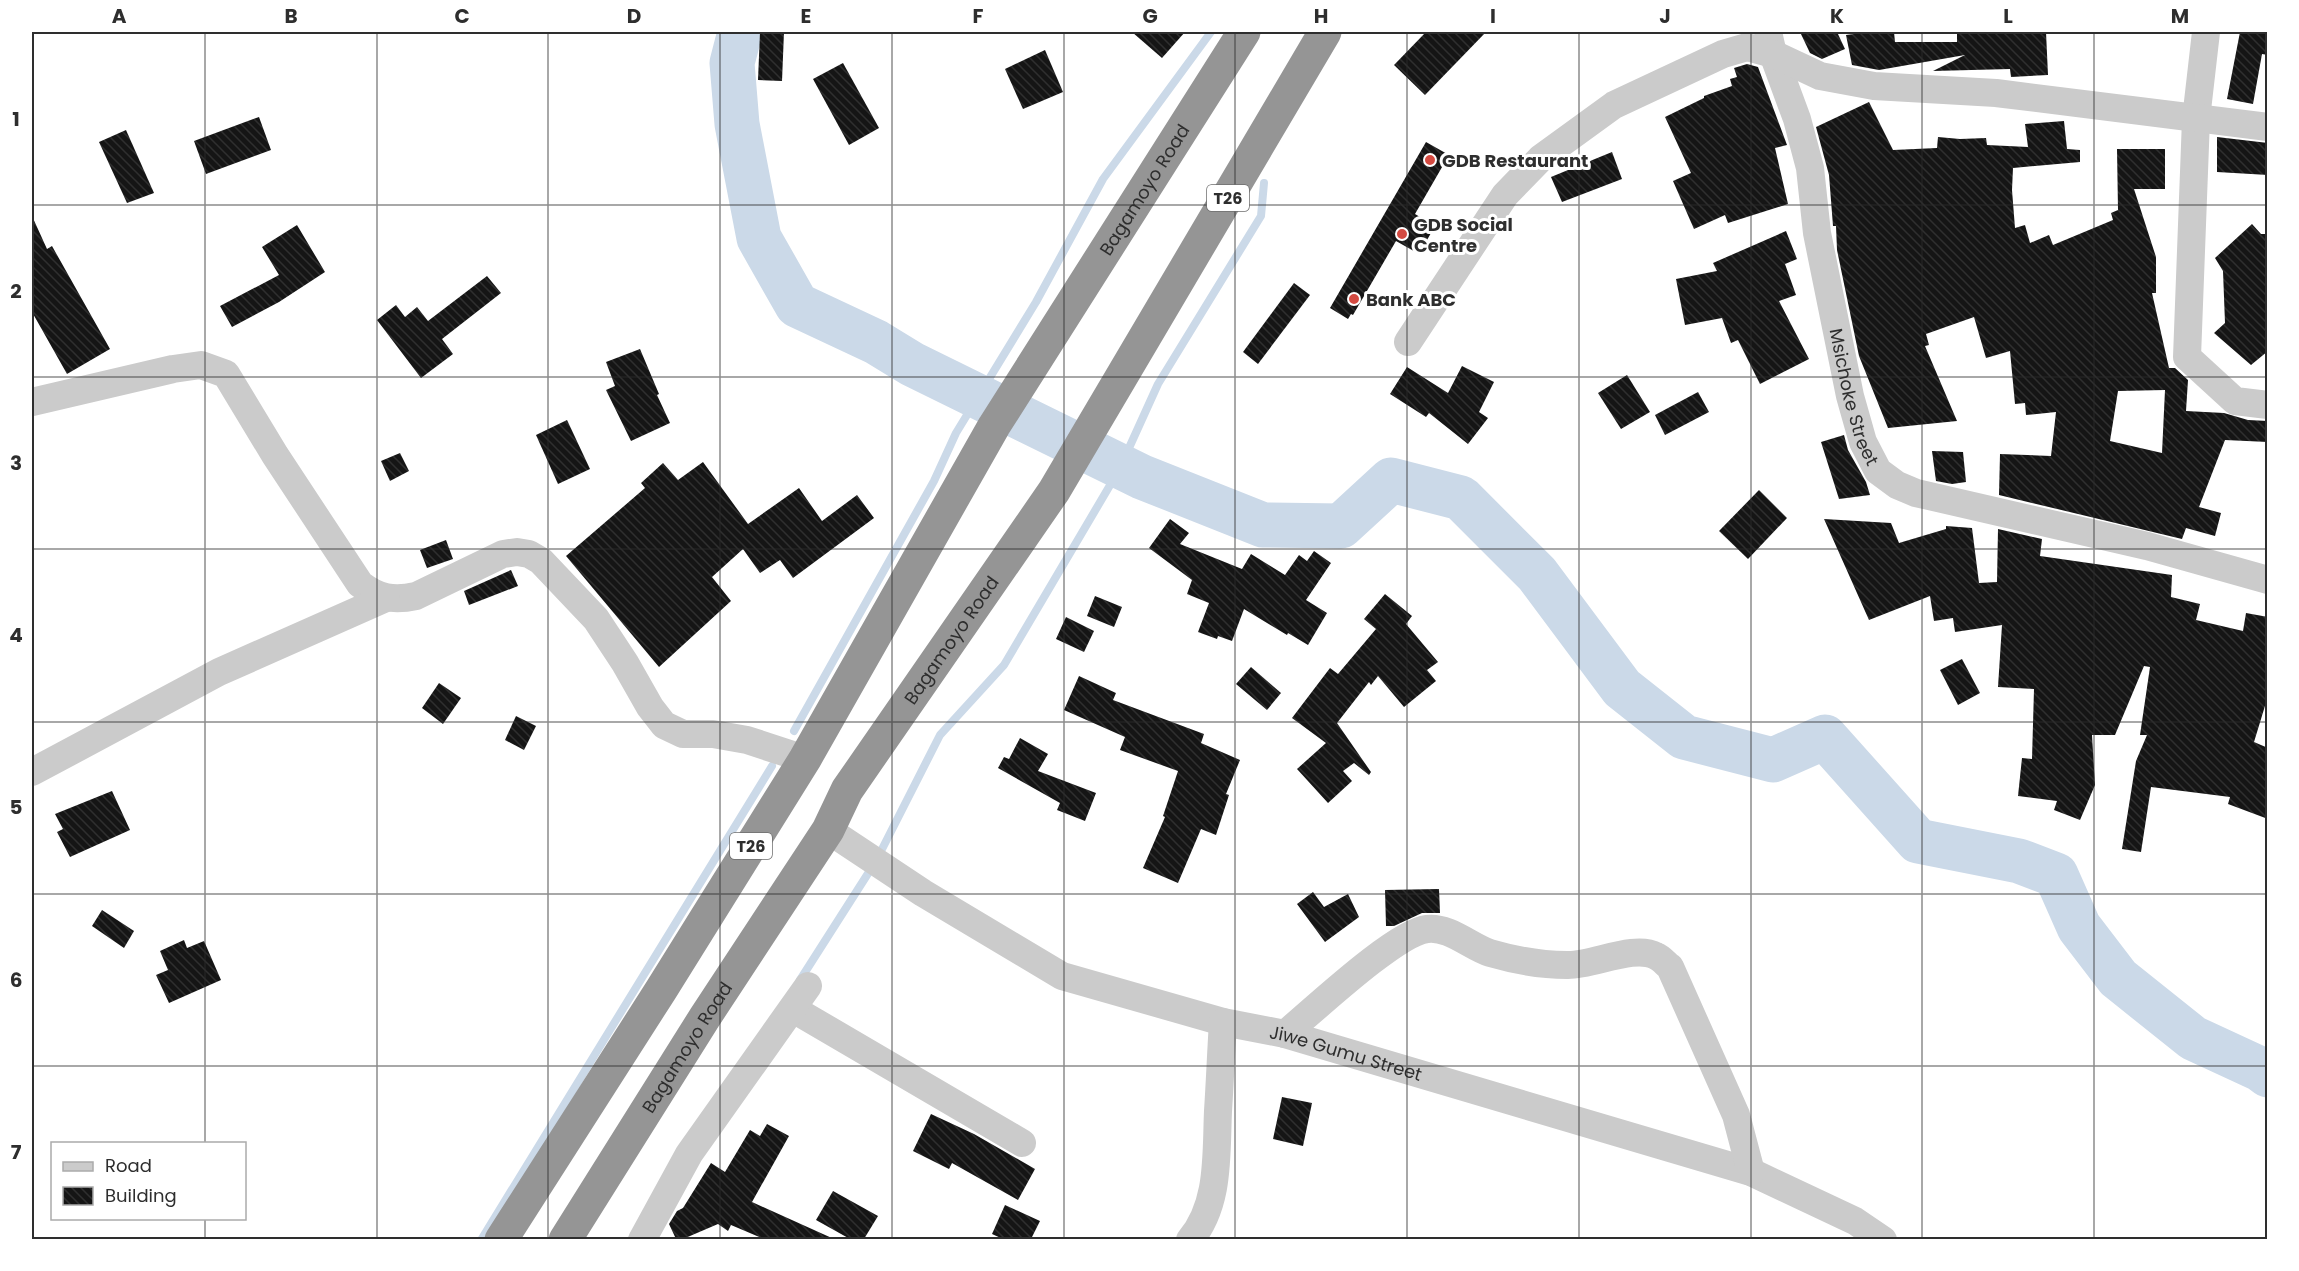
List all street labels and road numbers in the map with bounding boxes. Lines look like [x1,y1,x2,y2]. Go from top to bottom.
street label: Bagamoyo Road [1093,119,1195,260]
road number: T26 [1207,185,1249,211]
street label: Msichoke Street [1824,326,1885,470]
street label: Bagamoyo Road [898,571,1004,709]
road number: T26 [730,833,772,859]
street label: Bagamoyo Road [636,977,738,1117]
street label: Jiwe Gumu Street [1267,1019,1425,1086]

